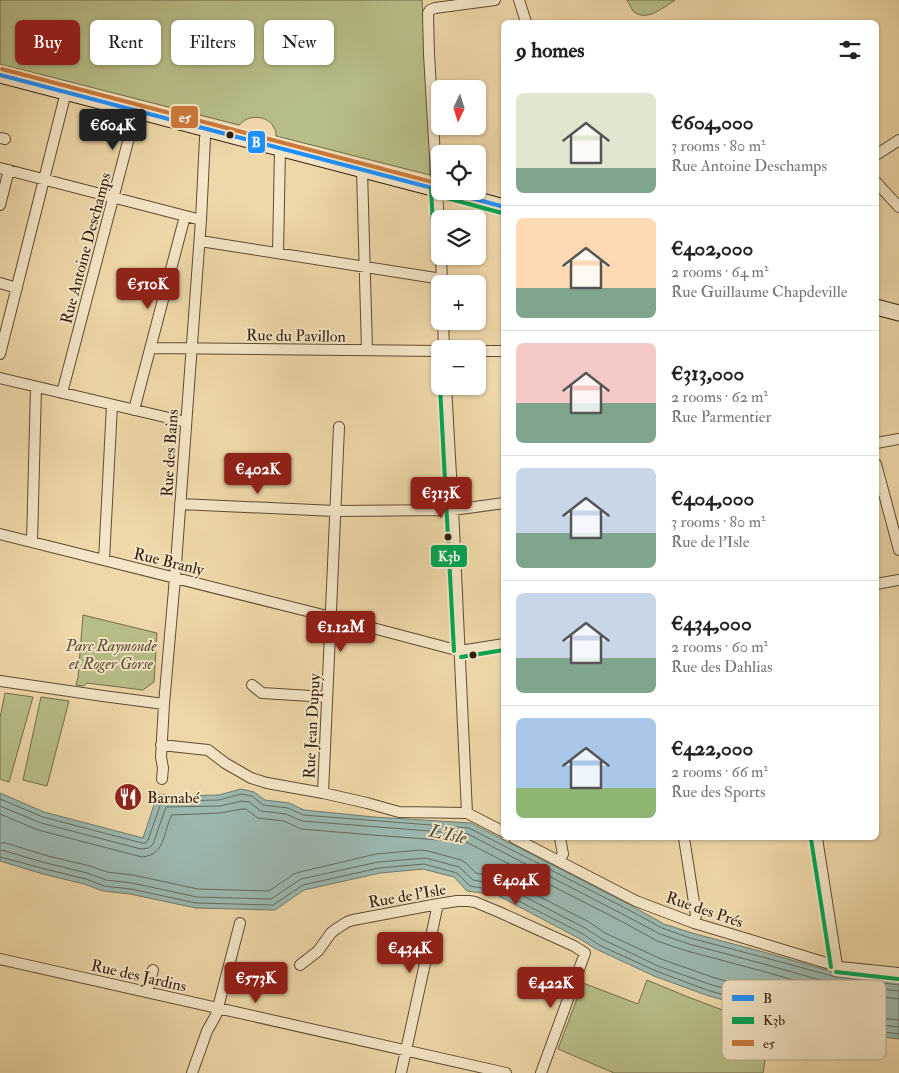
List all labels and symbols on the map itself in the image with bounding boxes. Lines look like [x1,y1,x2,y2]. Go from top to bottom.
north arrow [431,80,486,135]
line badge: e5 [170,105,199,129]
pin: €604K [78,108,148,151]
text: e5 [179,109,192,126]
unlabelled marker [225,130,235,140]
line badge: B [247,130,266,154]
text: B [251,134,261,151]
street label: Rue Antoine Deschamps [56,170,117,326]
pin: €510K [113,268,183,310]
street label: Rue du Pavillon [246,325,346,347]
street label: Rue des Bains [157,408,183,498]
pin: €402K [223,452,293,495]
pin: €313K [406,476,476,519]
unlabelled marker [443,532,453,542]
street label: Rue Branly [131,544,207,581]
line badge: K3b [430,544,468,568]
text: K3b [438,548,460,565]
pin: €1.12M [300,610,382,653]
park label: Parc Raymonde et Roger Gorse [64,636,157,674]
unlabelled marker [468,650,478,660]
street label: Rue Jean Dupuy [299,672,326,779]
restaurant icon: Barnabé [113,782,143,812]
place label: Barnabé [147,788,200,808]
water label: L'Isle [426,819,470,850]
pin: €404K [481,864,551,906]
street label: Rue de l'Isle [367,879,448,913]
street label: Rue des Prés [663,887,746,932]
pin: €434K [375,932,445,974]
street label: Rue des Jardins [89,955,189,998]
pin: €573K [221,962,291,1004]
pin: €422K [516,966,586,1009]
legend [722,980,886,1060]
text: B [763,990,772,1007]
text: K3b [763,1012,785,1029]
text: e5 [763,1035,776,1052]

